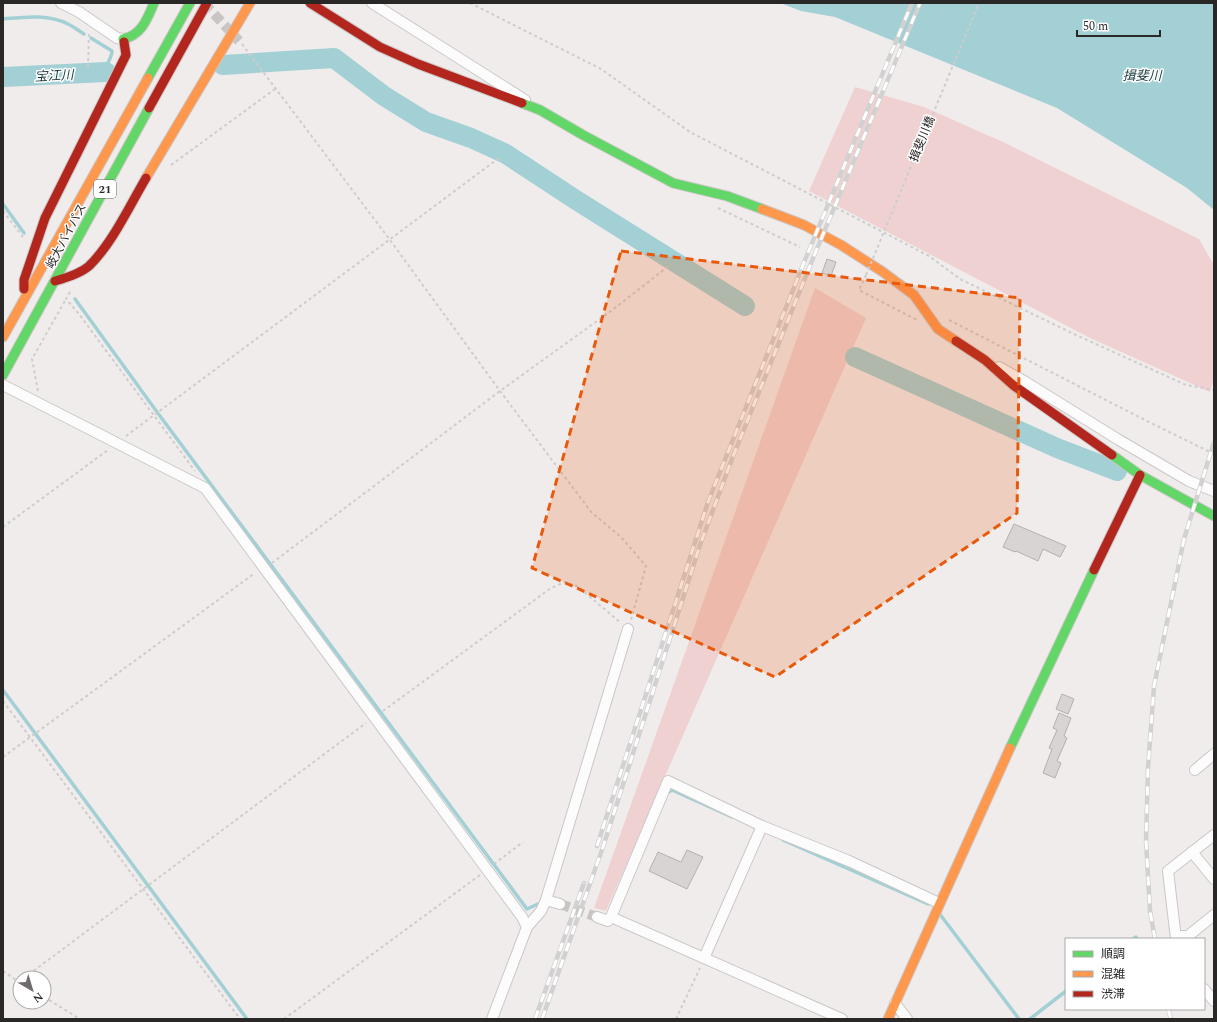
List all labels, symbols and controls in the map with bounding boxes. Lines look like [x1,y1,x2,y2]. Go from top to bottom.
scale bar [1077,12,1160,38]
text: 50 m [1083,17,1108,36]
water label: 宝江川 [34,65,76,87]
water label: 揖斐川 [1122,66,1163,86]
street label: 揖斐川橋 [905,113,940,165]
road number: 21 [94,180,116,198]
street label: 岐大バイパス [41,200,92,272]
legend [1065,938,1205,1010]
text: 順調 [1101,945,1125,964]
text: 混雑 [1101,965,1125,984]
north arrow [12,970,52,1010]
text: 渋滞 [1101,985,1125,1004]
text: N [29,988,47,1007]

